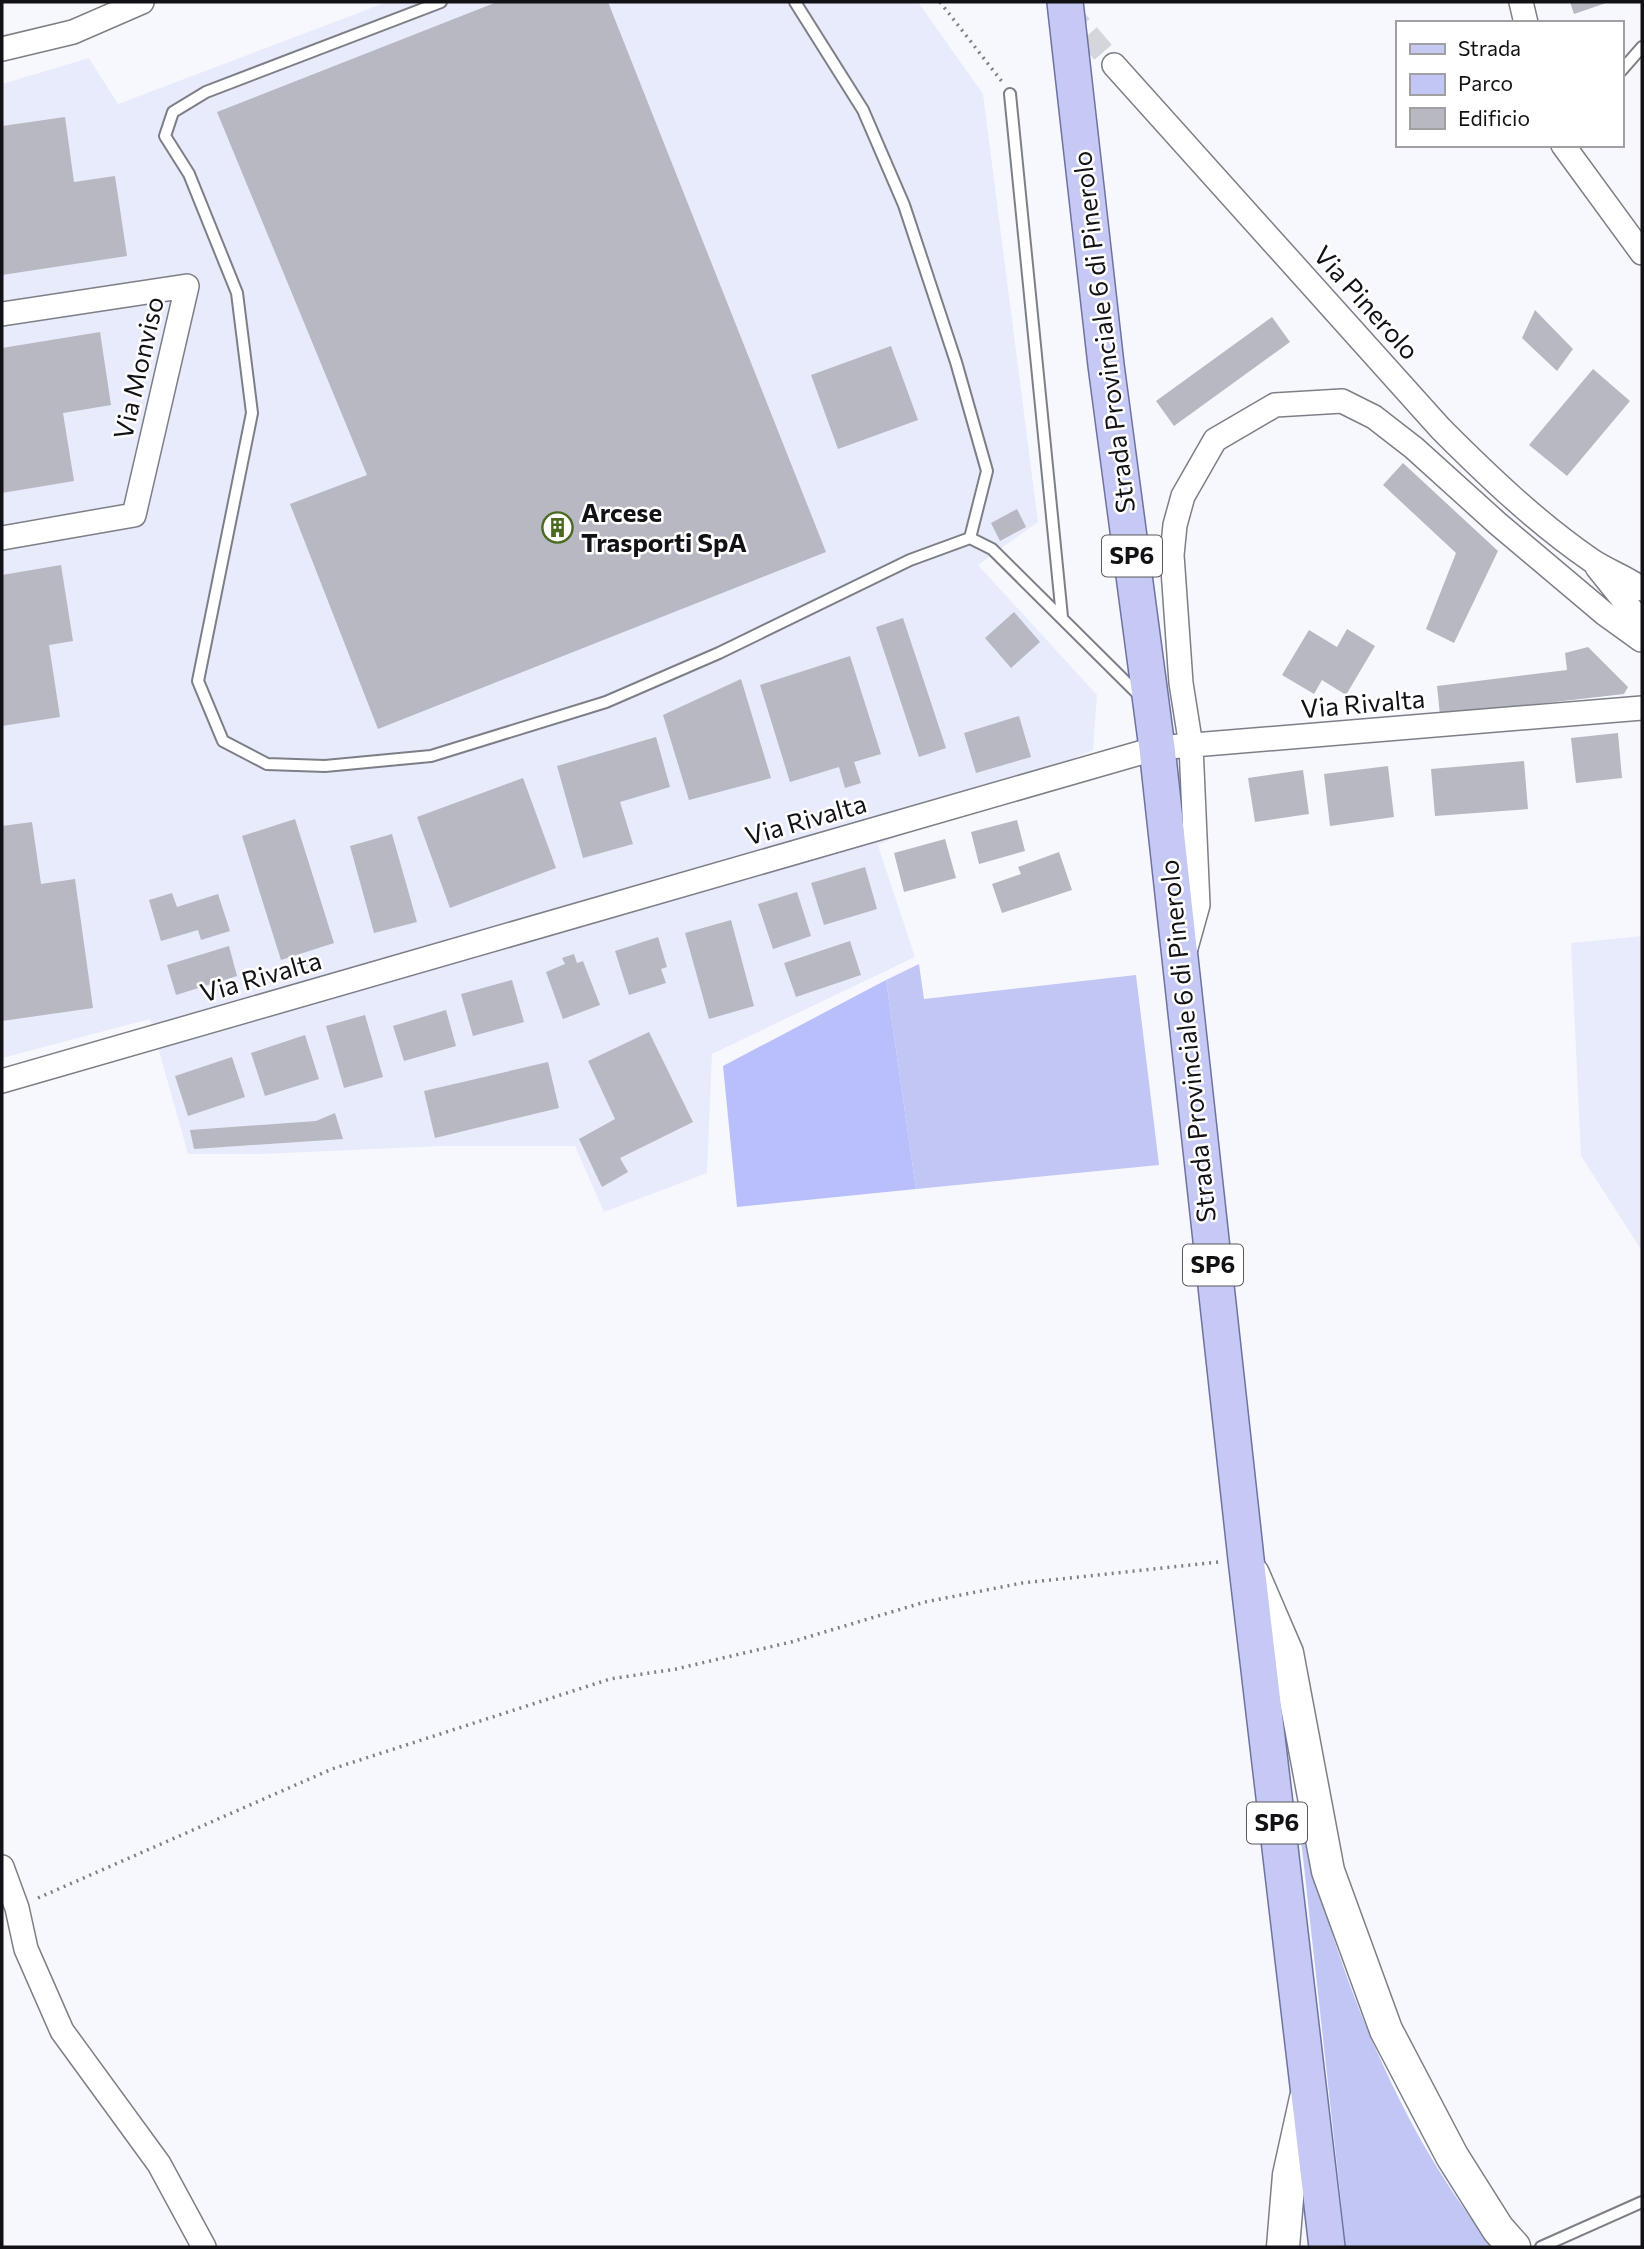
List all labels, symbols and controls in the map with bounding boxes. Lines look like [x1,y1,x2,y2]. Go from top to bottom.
legend [1396,21,1623,147]
text: Strada [1458,35,1521,60]
text: Parco [1458,70,1513,95]
text: Edificio [1458,105,1530,130]
street label: Strada Provinciale 6 di Pinerolo [1065,149,1140,515]
street label: Via Pinerolo [1308,239,1426,365]
street label: Via Monviso [106,293,169,442]
place label: Arcese Trasporti SpA [581,496,747,557]
building icon: Arcese Trasporti SpA [541,511,575,545]
road number: SP6 [1102,536,1162,576]
street label: Via Rivalta [1299,682,1426,723]
street label: Via Rivalta [741,786,870,851]
street label: Strada Provinciale 6 di Pinerolo [1152,858,1221,1224]
street label: Via Rivalta [196,943,325,1008]
road number: SP6 [1183,1245,1243,1286]
road number: SP6 [1247,1802,1307,1844]

